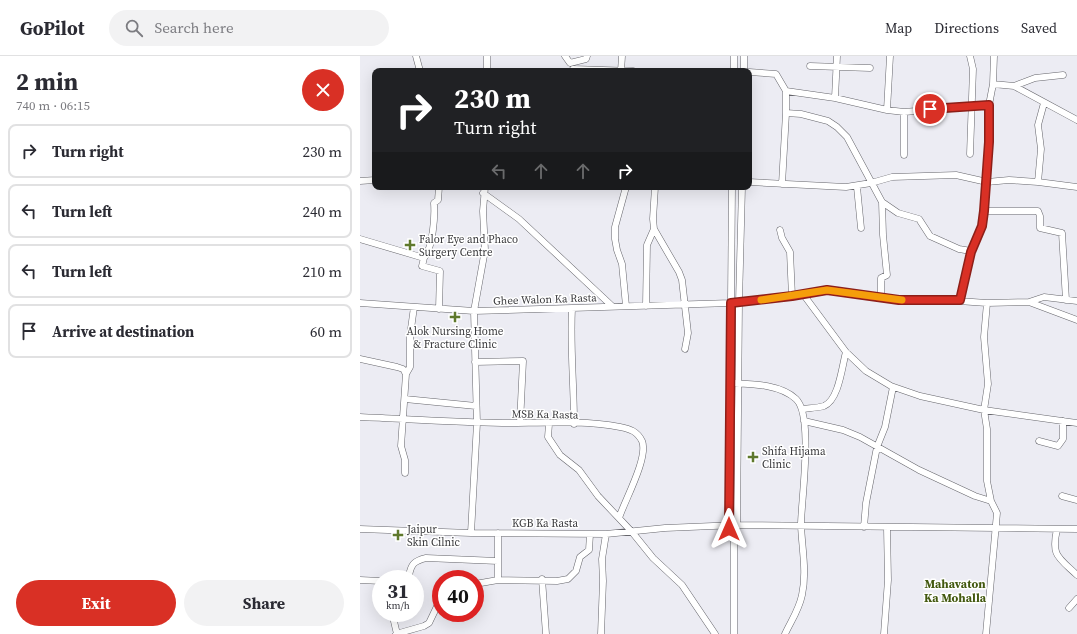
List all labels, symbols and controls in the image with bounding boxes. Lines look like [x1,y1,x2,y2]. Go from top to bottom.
search box [109,10,389,46]
text: GoPilot [20,15,85,41]
icon: search [123,17,145,39]
text: Search here [155,17,234,38]
text: Map [885,18,912,38]
text: Directions [934,18,999,38]
text: Saved [1021,18,1057,38]
text: 2 min [16,65,78,98]
button: close [302,69,344,111]
text: 230 m [454,79,531,117]
icon: right [388,84,440,136]
pin [913,92,947,126]
text: 740 m · 06:15 [16,97,90,114]
icon: arrive [919,98,941,120]
text: Turn right [454,115,536,140]
icon: right [18,140,40,162]
text: Turn right [52,141,124,162]
text: 230 m [302,141,342,162]
icon: left [488,160,510,182]
icon: ahead [530,160,552,182]
icon: ahead [572,160,594,182]
icon: right [614,160,636,182]
icon: left [18,200,40,222]
text: Turn left [52,201,112,222]
text: 240 m [302,201,342,222]
place label: Falor Eye and Phaco Surgery Centre [419,232,518,260]
marker: Falor Eye and Phaco Surgery Centre [404,239,416,251]
icon: left [18,260,40,282]
text: Turn left [52,261,112,282]
text: 210 m [302,261,342,282]
street label: Ghee Walon Ka Rasta [493,290,597,309]
marker: Alok Nursing Home & Fracture Clinic [449,311,461,323]
icon: arrive [18,320,40,342]
text: Arrive at destination [52,321,194,342]
text: 60 m [310,321,342,342]
place label: Alok Nursing Home & Fracture Clinic [407,324,504,352]
street label: MSB Ka Rasta [511,406,579,423]
place label: Shifa Hijama Clinic [762,444,826,472]
marker: Shifa Hijama Clinic [747,451,759,463]
position arrow [708,508,750,550]
street label: KGB Ka Rasta [512,516,578,531]
place label: Jaipur Skin Cilnic [406,522,460,550]
marker: Jaipur Skin Cilnic [392,529,404,541]
speed limit sign: 40 [432,570,484,622]
district label: Mahavaton Ka Mohalla [924,576,987,606]
text: 31 [387,577,409,605]
button: Exit [16,580,176,626]
button: Share [184,580,344,626]
text: km/h [386,599,410,612]

